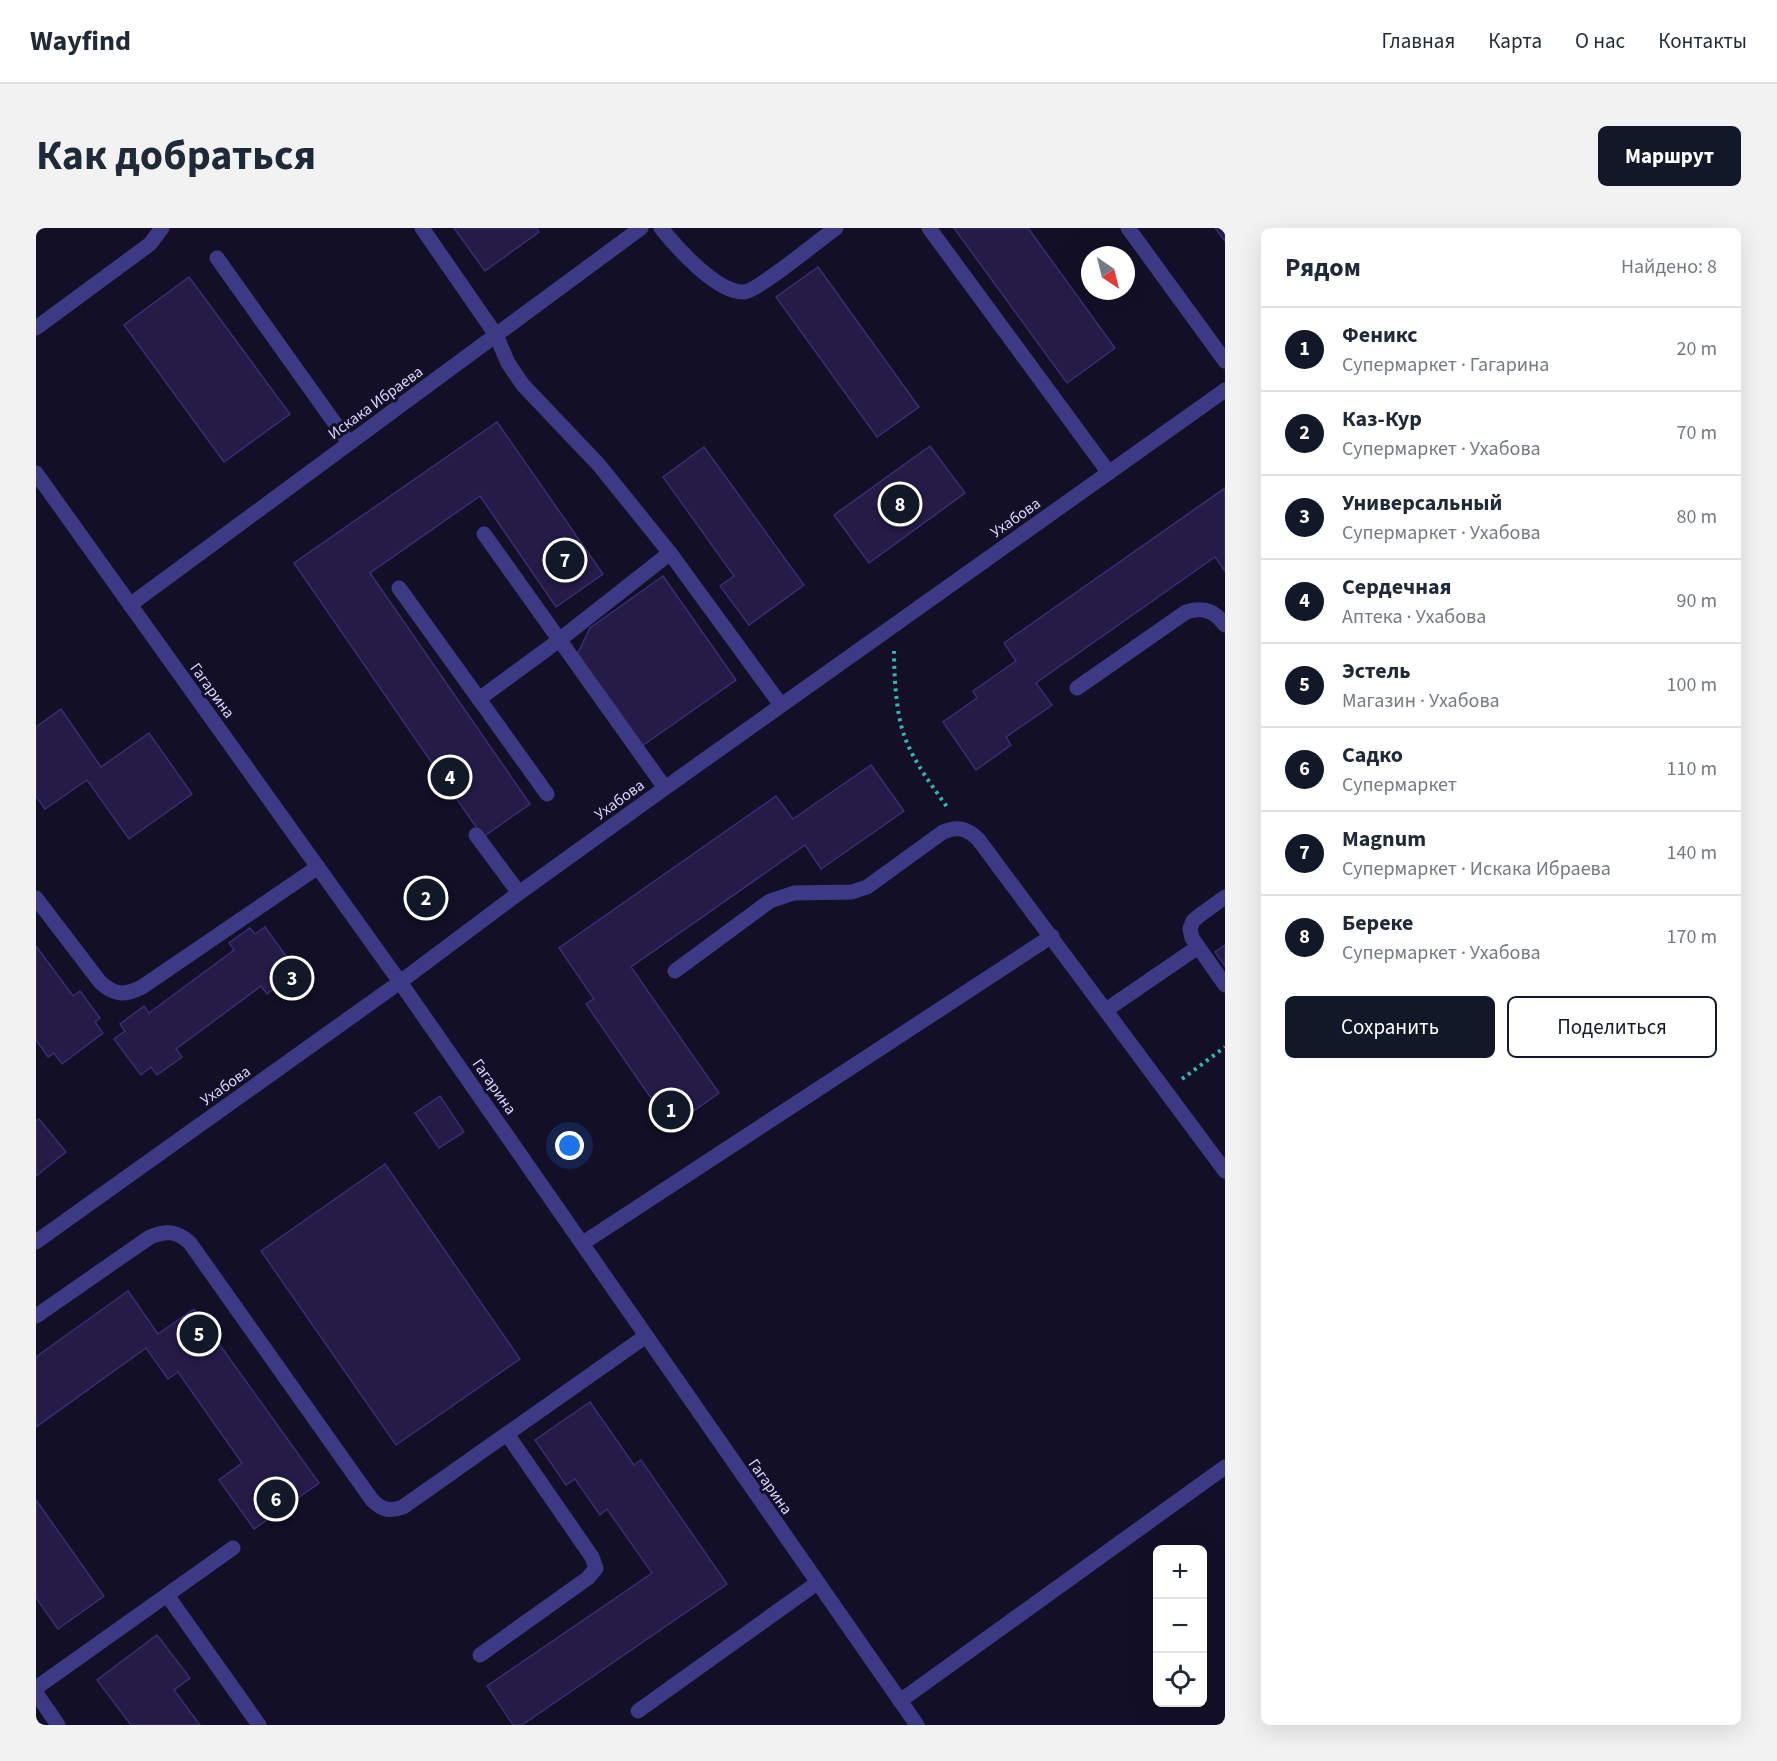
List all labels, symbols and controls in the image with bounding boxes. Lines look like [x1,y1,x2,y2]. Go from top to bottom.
text: Wayfind [30,21,131,61]
text: Главная [1382,26,1455,56]
text: Карта [1488,26,1542,56]
text: О нас [1575,26,1625,56]
text: Контакты [1658,26,1747,56]
text: Как добраться [36,126,316,186]
button: Маршрут [1598,126,1741,186]
north arrow [1081,246,1135,300]
text: Рядом [1285,249,1361,286]
text: Найдено: 8 [1621,253,1717,281]
text: Феникс [1342,319,1418,351]
text: 1 [1299,335,1310,363]
text: 20 m [1677,335,1717,363]
text: Супермаркет · Гагарина [1342,351,1549,379]
street label: Искака Ибраева [324,361,428,445]
text: Каз-Кур [1342,403,1422,435]
text: 2 [1299,419,1310,447]
text: 70 m [1677,419,1717,447]
text: Супермаркет · Ухабова [1342,435,1541,463]
pin: 8 [880,482,920,526]
text: Универсальный [1342,487,1502,519]
street label: Ухабова [986,493,1045,543]
text: 3 [1299,503,1310,531]
text: 80 m [1677,503,1717,531]
text: Супермаркет · Ухабова [1342,519,1541,547]
pin: 7 [546,538,584,582]
text: Сердечная [1342,571,1452,603]
text: 4 [1299,587,1310,615]
text: 90 m [1677,587,1717,615]
text: Аптека · Ухабова [1342,603,1486,631]
text: Эстель [1342,655,1411,687]
street label: Гагарина [185,658,240,723]
text: 5 [1299,671,1310,699]
text: 100 m [1667,671,1717,699]
text: Магазин · Ухабова [1342,687,1500,715]
text: Садко [1342,739,1403,771]
pin: 4 [430,754,470,800]
text: 6 [1299,755,1310,783]
text: 110 m [1667,755,1717,783]
text: Супермаркет [1342,771,1457,799]
street label: Ухабова [590,774,649,825]
text: Magnum [1342,823,1426,855]
text: 7 [1299,839,1310,867]
text: 140 m [1667,839,1717,867]
text: Супермаркет · Искака Ибраева [1342,855,1611,883]
pin: 2 [406,876,446,920]
text: Береке [1342,907,1413,939]
text: 8 [1299,923,1310,951]
text: 170 m [1667,923,1717,951]
text: Супермаркет · Ухабова [1342,939,1541,967]
pin: 3 [272,956,312,1000]
button: Сохранить [1285,996,1495,1058]
button: Поделиться [1507,996,1717,1058]
street label: Гагарина [467,1054,521,1119]
street label: Ухабова [196,1061,255,1111]
pin: 1 [652,1088,690,1132]
your location [555,1131,584,1160]
pin: 5 [180,1312,218,1356]
street label: Гагарина [743,1454,797,1519]
pin: 6 [256,1476,296,1522]
map controls [1153,1545,1207,1707]
button: + [1153,1545,1207,1599]
button: − [1153,1599,1207,1653]
button: locate [1153,1653,1207,1707]

